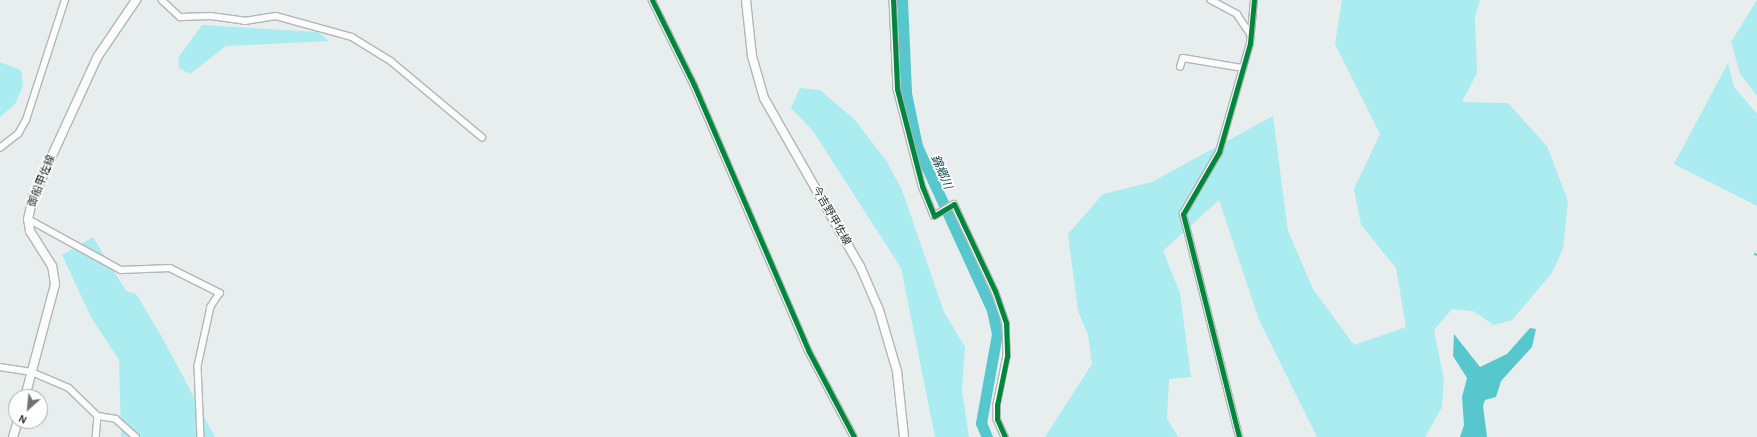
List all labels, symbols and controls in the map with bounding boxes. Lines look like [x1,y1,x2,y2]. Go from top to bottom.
street label: 御船甲佐線 [26,153,58,209]
water label: 錦郷川 [927,153,955,191]
street label: 今吉野甲佐線 [809,184,853,248]
north arrow [8,389,48,429]
text: N [17,413,29,426]

